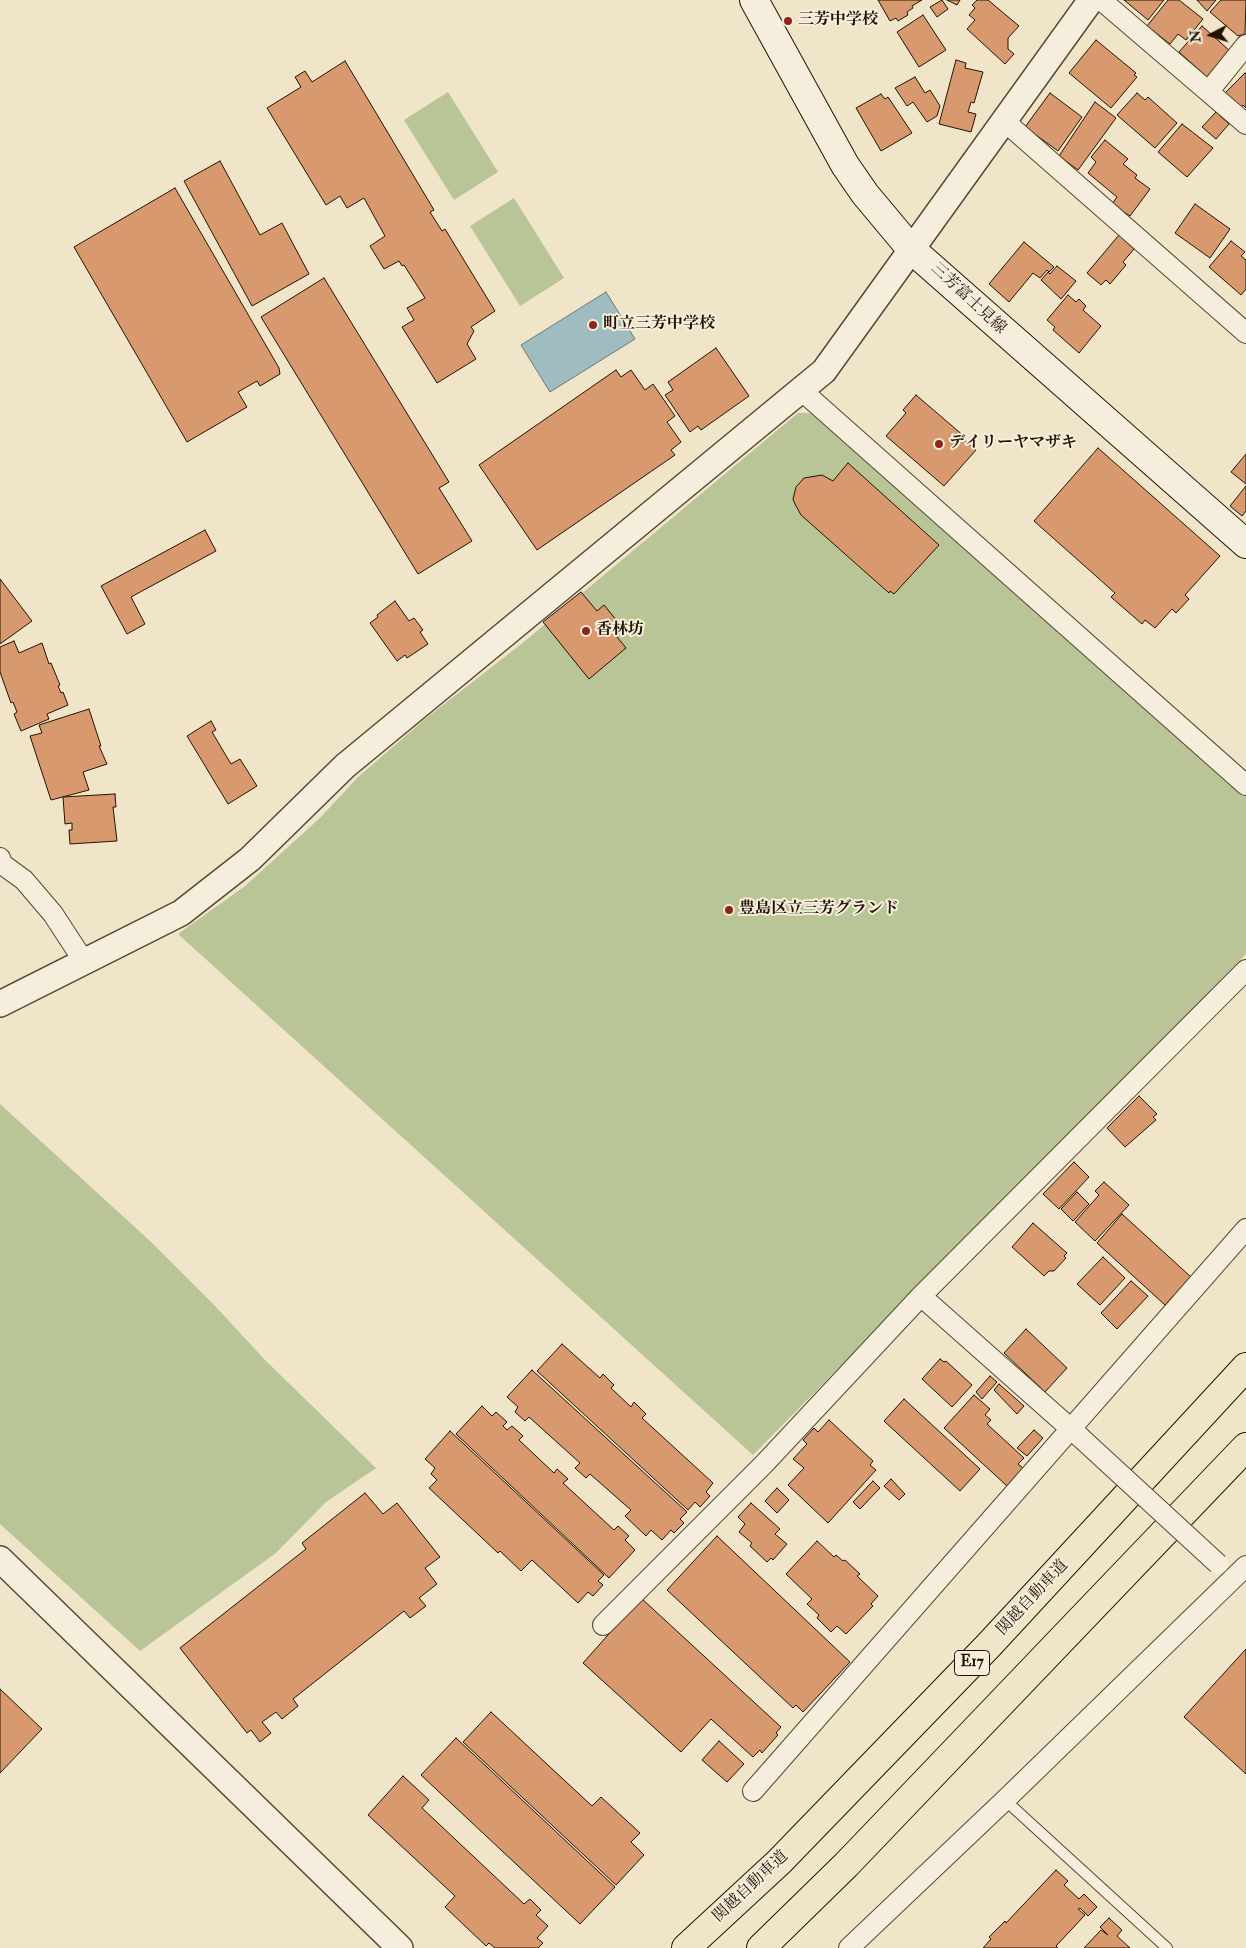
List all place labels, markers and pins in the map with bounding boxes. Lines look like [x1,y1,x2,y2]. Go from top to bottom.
place label: 三芳中学校 [798,11,878,31]
marker: 三芳中学校 [782,15,794,27]
place label: 町立三芳中学校 [603,315,715,335]
marker: 町立三芳中学校 [587,319,599,331]
place label: デイリーヤマザキ [949,434,1077,454]
marker: デイリーヤマザキ [933,438,945,450]
place label: 香林坊 [596,621,644,641]
marker: 香林坊 [580,625,592,637]
place label: 豊島区立三芳グランド [739,900,899,920]
marker: 豊島区立三芳グランド [723,904,735,916]

